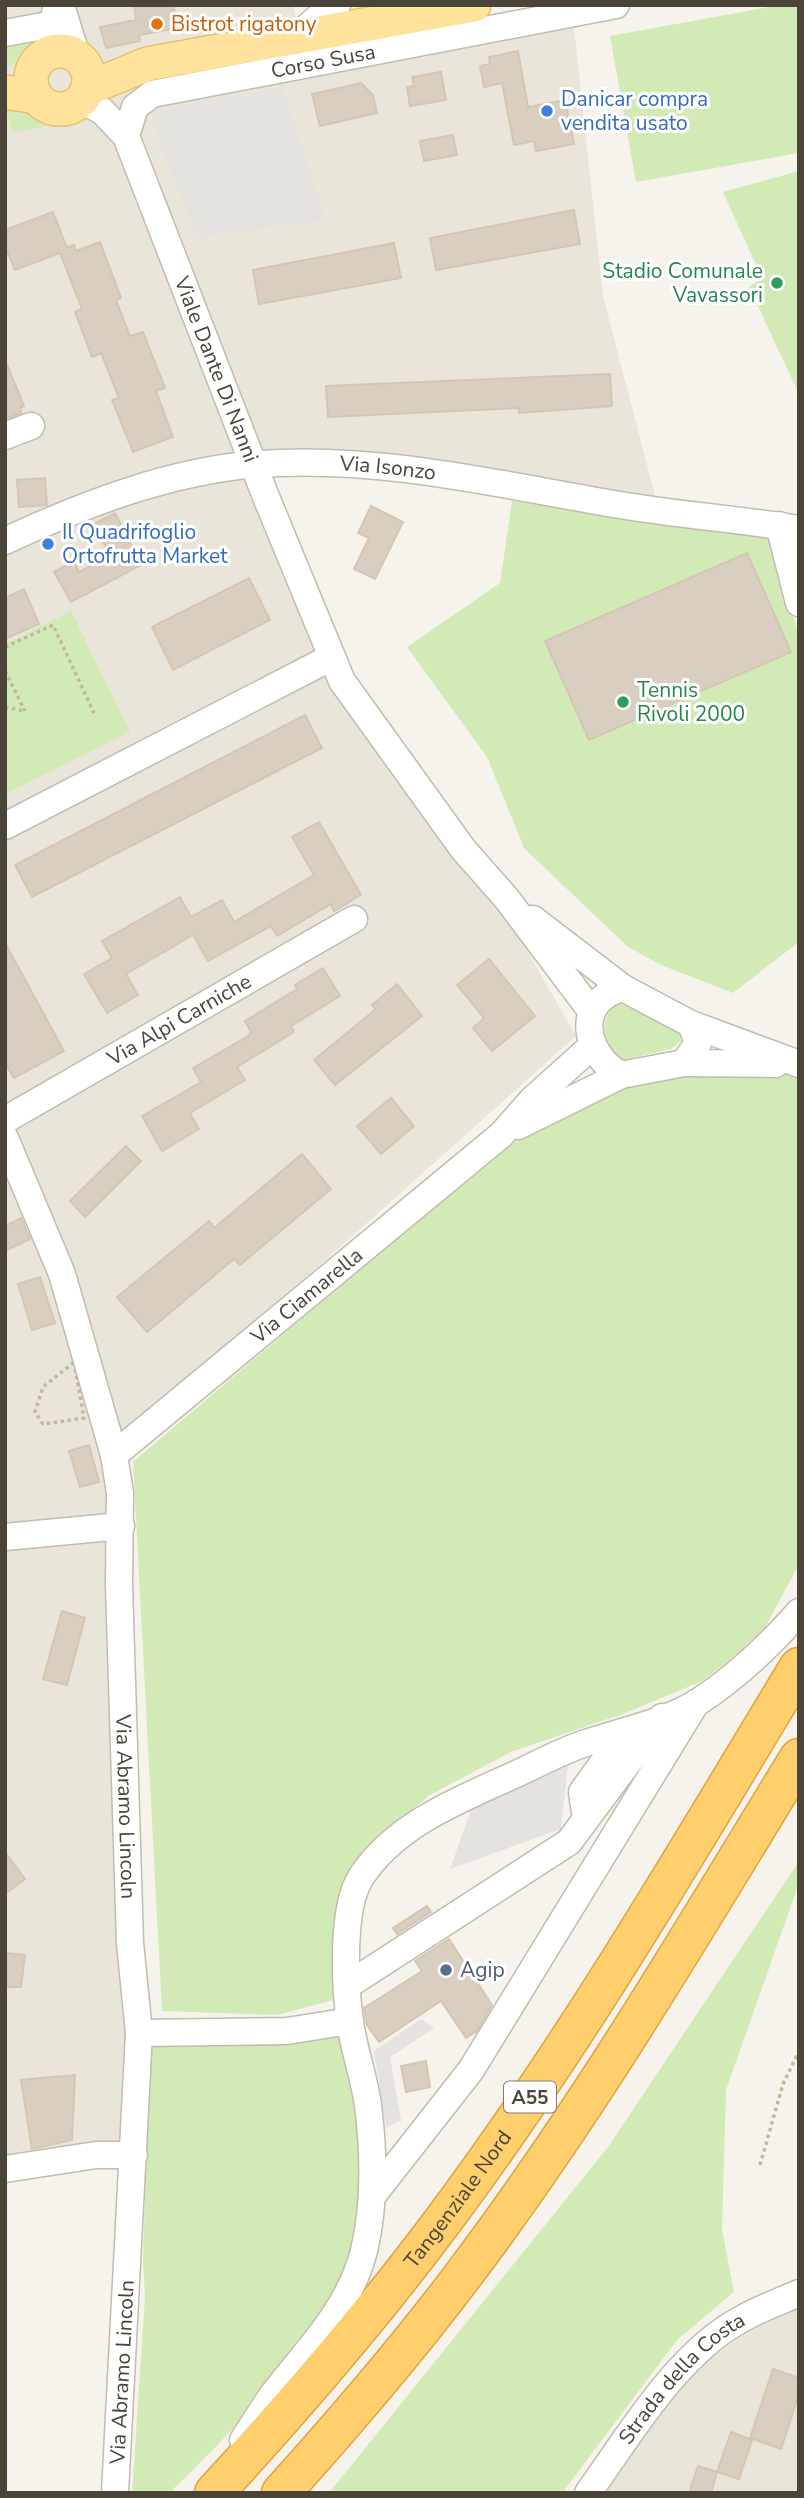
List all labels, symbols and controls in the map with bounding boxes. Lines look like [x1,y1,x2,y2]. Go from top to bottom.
place label: Bistrot rigatony [171,10,317,38]
marker: Bistrot rigatony [149,16,165,32]
street label: Corso Susa [269,37,378,85]
place label: Danicar compra vendita usato [561,85,708,137]
marker: Danicar compra vendita usato [539,103,555,119]
place label: Stadio Comunale Vavassori [602,257,763,309]
street label: Viale Dante Di Nanni [167,271,265,466]
marker: Stadio Comunale Vavassori [769,275,785,291]
street label: Via Isonzo [338,449,438,487]
place label: Il Quadrifoglio Ortofrutta Market [62,518,228,570]
marker: Il Quadrifoglio Ortofrutta Market [40,536,56,552]
place label: Tennis Rivoli 2000 [637,676,745,728]
marker: Tennis Rivoli 2000 [615,694,631,710]
street label: Via Alpi Carniche [101,967,256,1073]
street label: Via Ciamarella [244,1241,369,1351]
street label: Via Abramo Lincoln [109,1713,143,1899]
place label: Agip [460,1956,505,1984]
marker: Agip [438,1962,454,1978]
road number: A55 [504,2082,556,2112]
street label: Tangenziale Nord [398,2125,518,2274]
street label: Via Abramo Lincoln [103,2279,141,2466]
street label: Strada della Costa [612,2306,750,2450]

